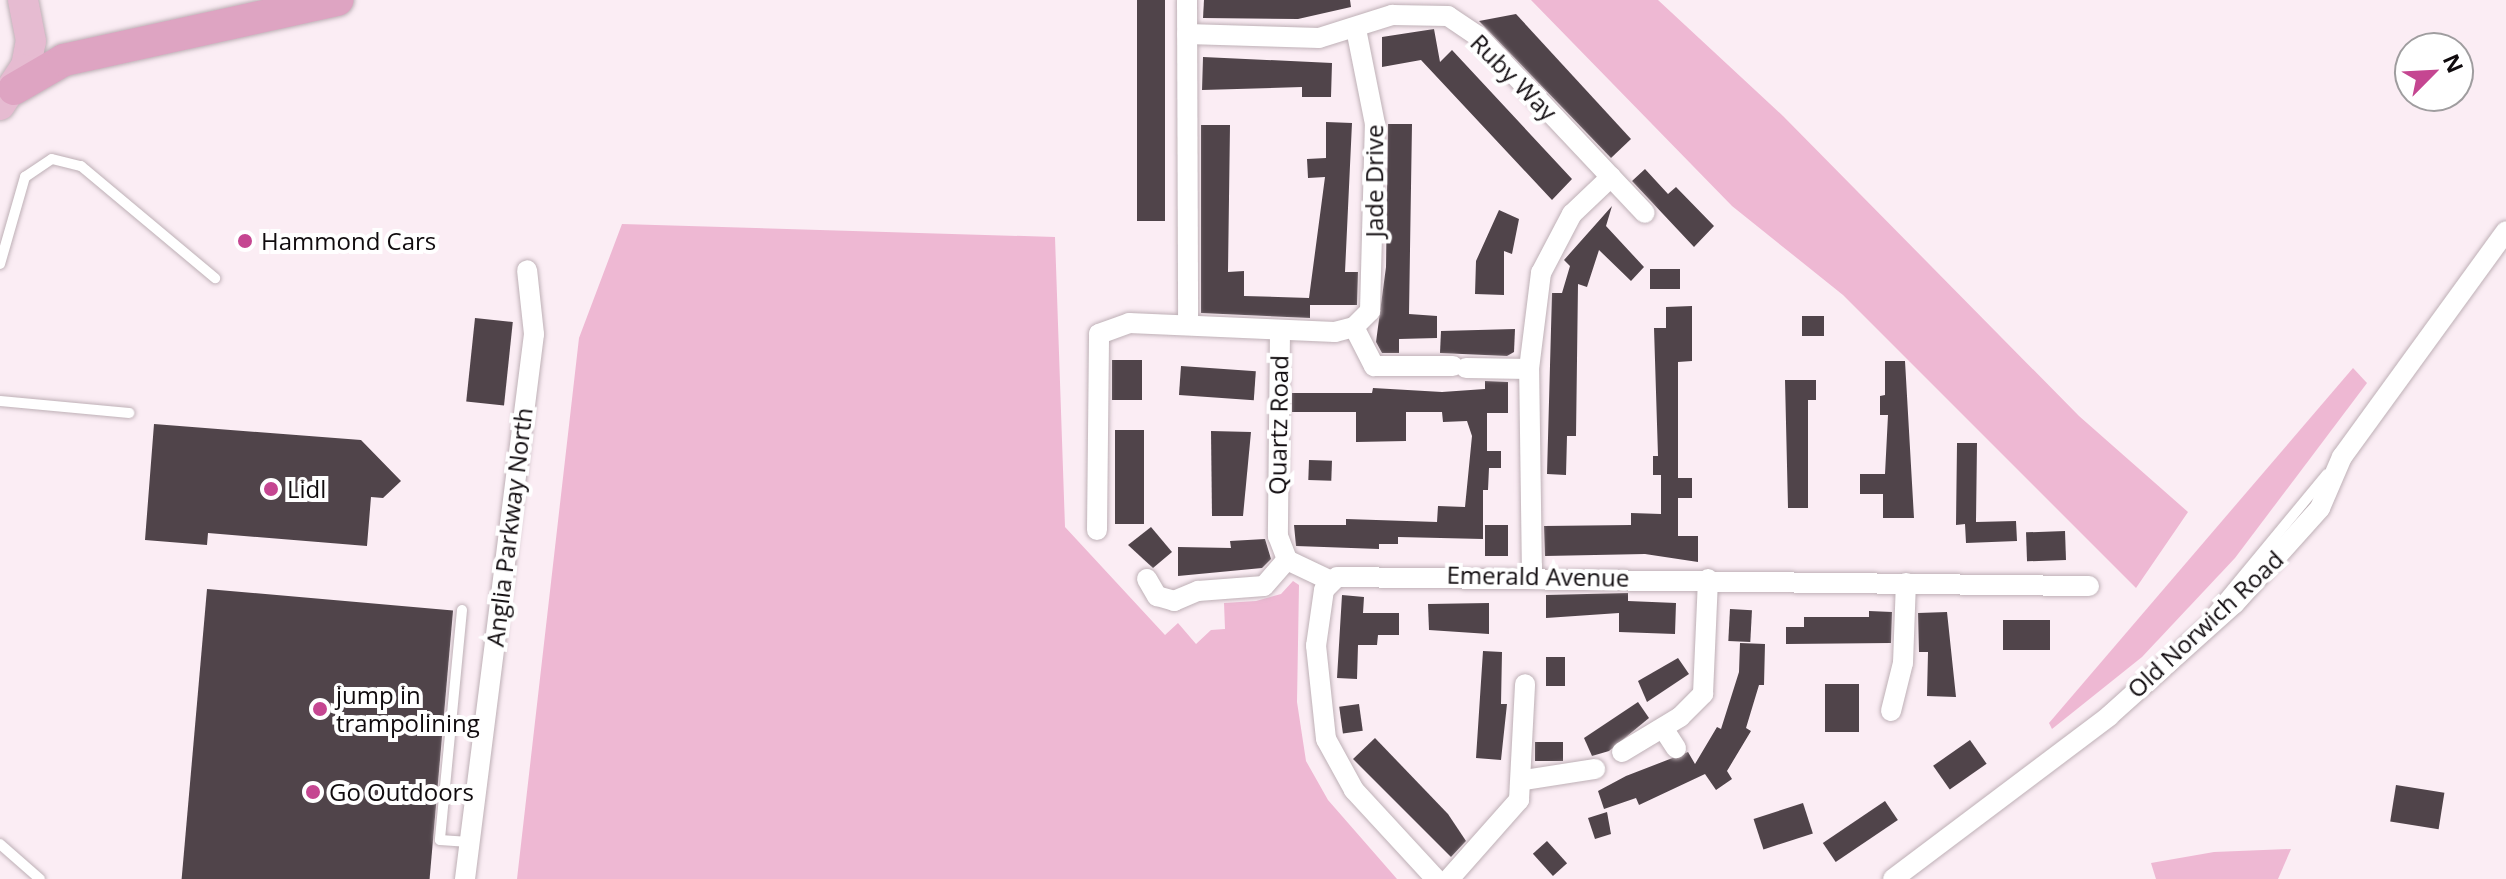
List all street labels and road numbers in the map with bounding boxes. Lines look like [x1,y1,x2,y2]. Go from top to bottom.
street label: Ruby Way [1465,28,1563,126]
street label: Jade Drive [1360,125,1388,237]
street label: Quartz Road [1262,355,1294,495]
street label: Anglia Parkway North [480,406,538,648]
street label: Old Norwich Road [2121,544,2289,704]
street label: Emerald Avenue [1446,560,1630,592]

